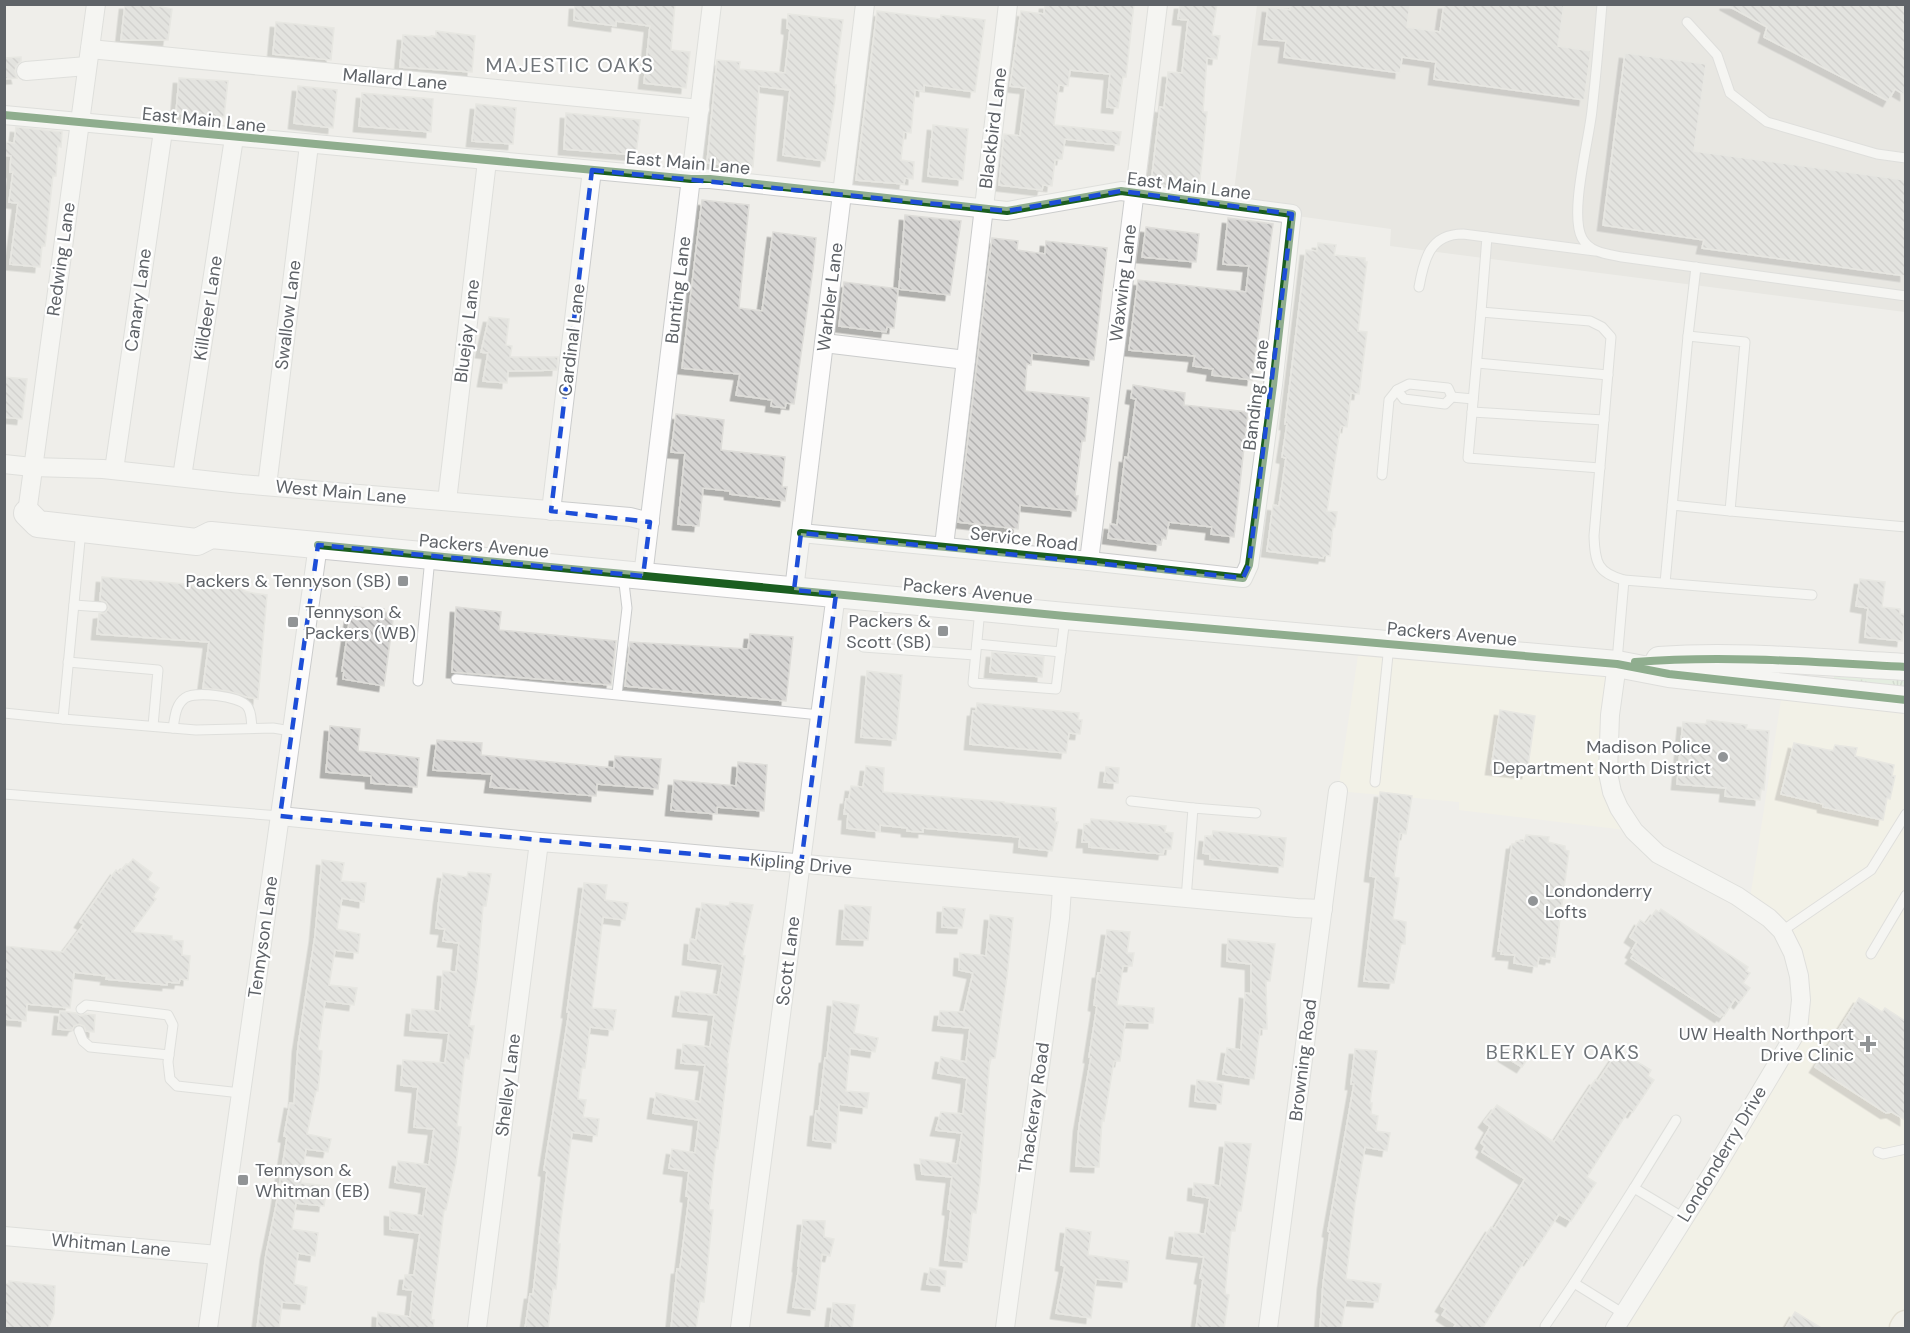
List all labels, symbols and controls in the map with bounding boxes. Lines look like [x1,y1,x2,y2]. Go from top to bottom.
district label: MAJESTIC OAKS [486,52,654,78]
street label: Mallard Lane [342,62,448,96]
street label: Blackbird Lane [974,66,1012,190]
street label: East Main Lane [141,102,267,138]
street label: East Main Lane [625,146,751,180]
street label: East Main Lane [1126,166,1252,206]
street label: Redwing Lane [41,201,81,317]
street label: Waxwing Lane [1104,223,1142,343]
street label: Bunting Lane [660,235,696,345]
street label: Warbler Lane [811,241,849,353]
street label: Canary Lane [119,247,157,353]
street label: Killdeer Lane [188,254,228,362]
street label: Swallow Lane [269,259,307,371]
street label: Bluejay Lane [449,278,485,384]
street label: Cardinal Lane [553,282,591,398]
street label: Banding Lane [1237,338,1275,452]
street label: West Main Lane [274,474,408,510]
street label: Service Road [969,521,1079,557]
street label: Packers Avenue [418,528,550,564]
place label: Packers & Tennyson (SB) [186,569,391,593]
street label: Packers Avenue [902,572,1034,610]
marker: Packers & Tennyson (SB) [396,574,410,588]
place label: Tennyson & Packers (WB) [305,600,416,645]
place label: Packers & Scott (SB) [846,609,931,654]
marker: Tennyson & Packers (WB) [286,615,300,629]
street label: Packers Avenue [1386,616,1518,652]
marker: Packers & Scott (SB) [936,624,950,638]
place label: Madison Police Department North District [1493,735,1711,780]
marker: Madison Police Department North District [1716,750,1730,764]
street label: Kipling Drive [749,848,853,880]
street label: Tennyson Lane [243,874,283,1000]
place label: Londonderry Lofts [1545,879,1652,924]
marker: Londonderry Lofts [1526,894,1540,908]
street label: Scott Lane [771,915,805,1007]
street label: Browning Road [1284,998,1322,1122]
place label: UW Health Northport Drive Clinic [1679,1022,1854,1067]
street label: Shelley Lane [490,1032,526,1138]
marker: UW Health Northport Drive Clinic [1859,1035,1877,1053]
district label: BERKLEY OAKS [1486,1039,1640,1065]
street label: Thackeray Road [1013,1041,1055,1175]
street label: Londonderry Drive [1672,1082,1772,1226]
place label: Tennyson & Whitman (EB) [255,1158,370,1203]
marker: Tennyson & Whitman (EB) [236,1173,250,1187]
street label: Whitman Lane [50,1228,172,1262]

